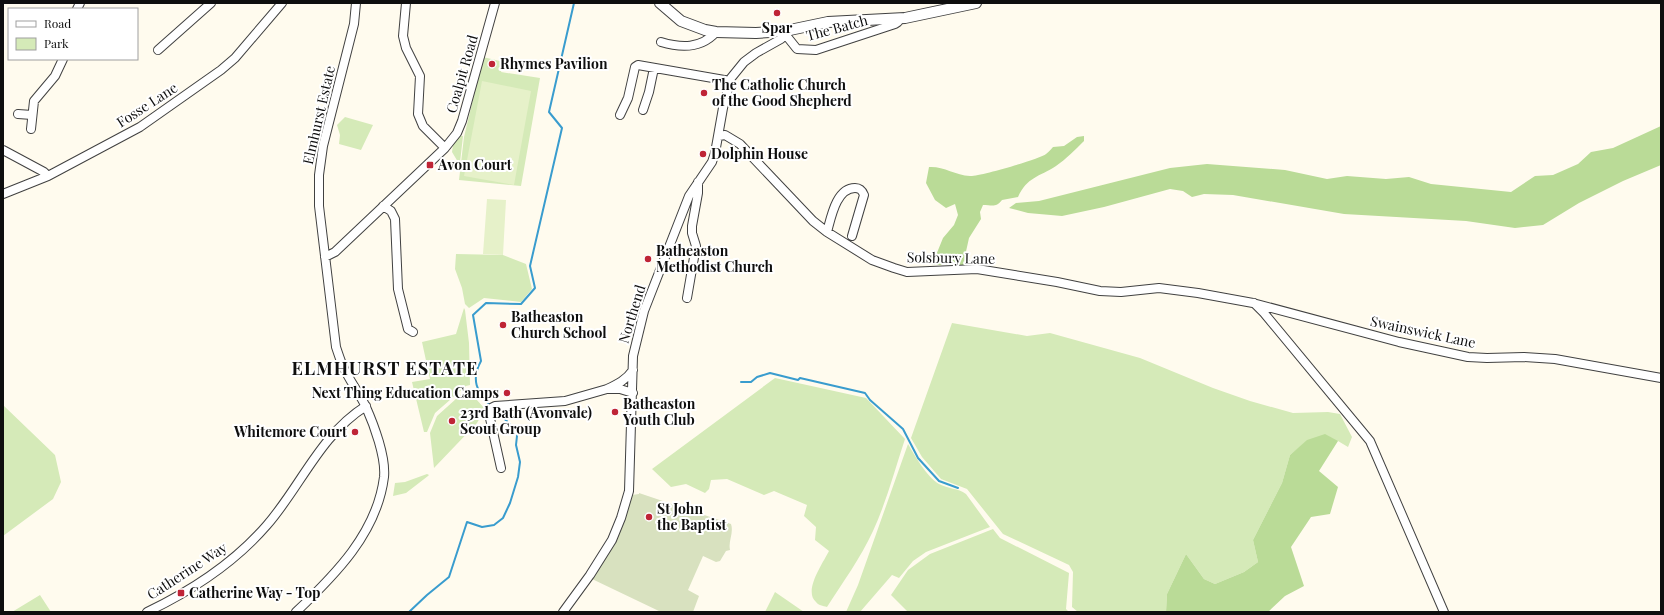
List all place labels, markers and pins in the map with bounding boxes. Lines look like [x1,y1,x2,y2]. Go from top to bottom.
marker: Spar [772,8,782,18]
place label: Spar [762,18,793,37]
place label: Rhymes Pavilion [500,54,608,73]
marker: Rhymes Pavilion [487,59,497,69]
place label: The Catholic Church of the Good Shepherd [712,75,852,110]
marker: The Catholic Church of the Good Shepherd [699,88,709,98]
place label: Dolphin House [711,144,808,163]
marker: Dolphin House [698,149,708,159]
place label: Avon Court [437,155,512,174]
marker: Avon Court [425,160,435,170]
place label: Batheaston Methodist Church [656,241,774,276]
marker: Batheaston Methodist Church [643,254,653,264]
place label: Batheaston Church School [511,307,607,342]
marker: Batheaston Church School [498,320,508,330]
place label: Next Thing Education Camps [312,383,499,402]
marker: Next Thing Education Camps [502,388,512,398]
place label: Batheaston Youth Club [622,394,696,429]
place label: 23rd Bath (Avonvale) Scout Group [460,403,592,438]
marker: Batheaston Youth Club [610,407,620,417]
marker: 23rd Bath (Avonvale) Scout Group [447,416,457,426]
place label: Whitemore Court [233,422,347,441]
marker: Whitemore Court [350,427,360,437]
place label: St John the Baptist [656,499,727,534]
marker: St John the Baptist [644,512,654,522]
place label: Catherine Way - Top [189,583,321,602]
marker: Catherine Way - Top [176,588,186,598]

